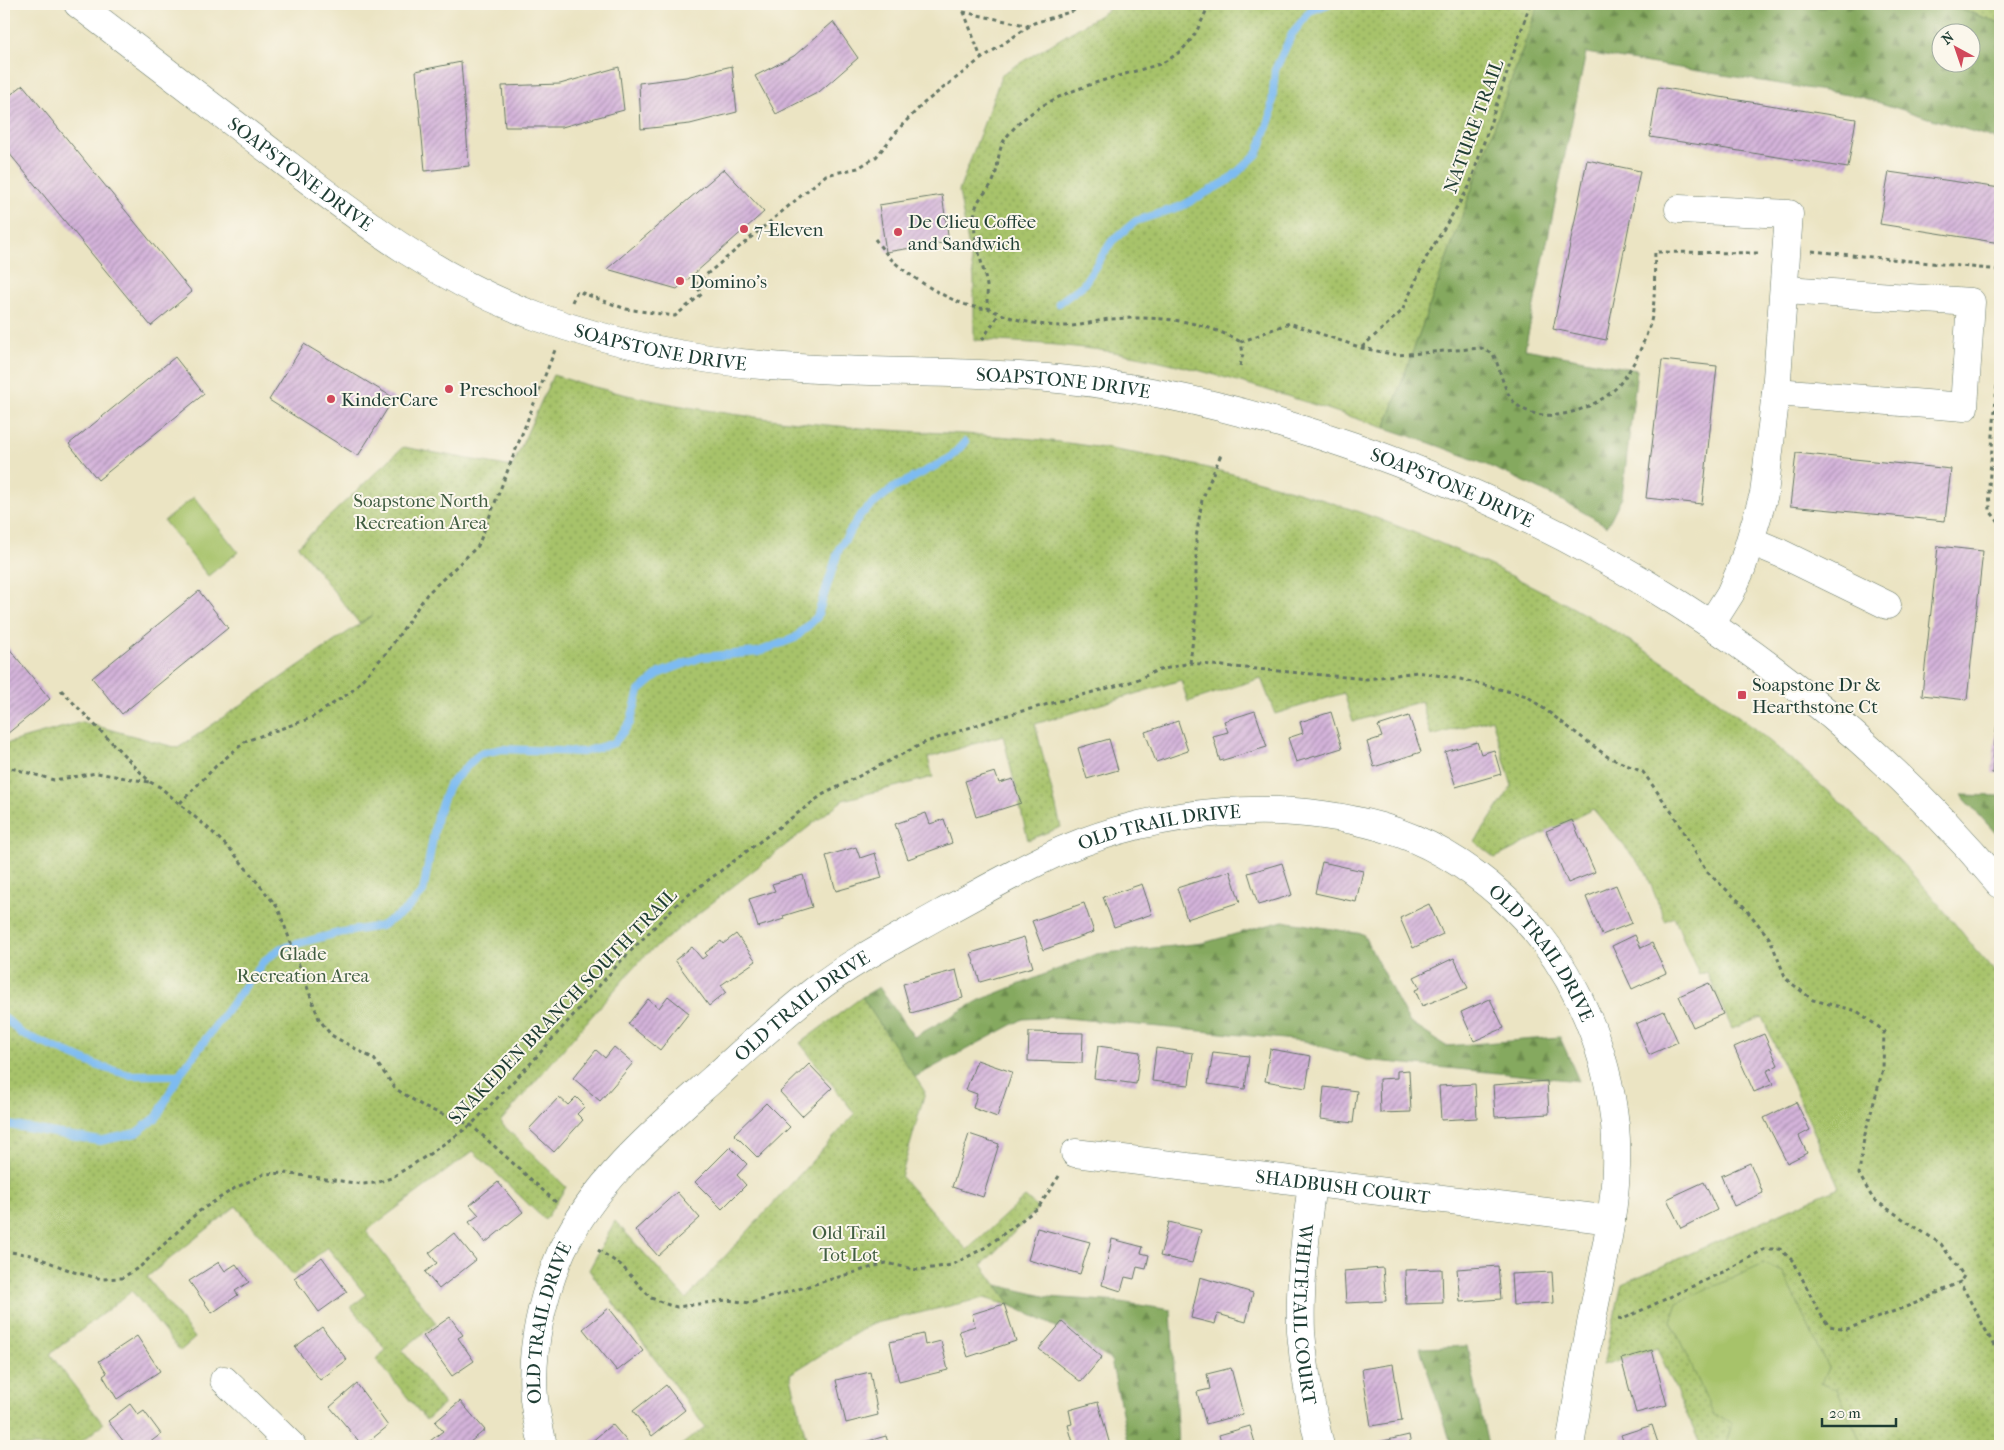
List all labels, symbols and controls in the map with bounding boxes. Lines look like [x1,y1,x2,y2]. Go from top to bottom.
north arrow [1932,22,1982,72]
text: N [1938,28,1958,48]
street label: NATURE TRAIL [1440,56,1509,196]
street label: SOAPSTONE DRIVE [223,113,377,236]
place label: De Clieu Coffee and Sandwich [908,211,1036,255]
place label: 7-Eleven [754,219,824,241]
marker: 7-Eleven [738,223,750,235]
marker: De Clieu Coffee and Sandwich [892,226,904,238]
place label: Domino's [690,271,767,293]
marker: Domino's [674,275,686,287]
street label: SOAPSTONE DRIVE [572,320,748,376]
street label: SOAPSTONE DRIVE [975,364,1152,404]
place label: Preschool [459,379,538,401]
marker: Preschool [443,383,455,395]
place label: KinderCare [341,389,438,411]
marker: KinderCare [325,393,337,405]
street label: SOAPSTONE DRIVE [1367,443,1538,532]
park label: Soapstone North Recreation Area [353,490,489,534]
place label: Soapstone Dr & Hearthstone Ct [1752,674,1881,718]
marker: Soapstone Dr & Hearthstone Ct [1736,689,1748,701]
street label: OLD TRAIL DRIVE [1075,801,1242,855]
street label: OLD TRAIL DRIVE [1484,880,1598,1026]
street label: SNAKEDEN BRANCH SOUTH TRAIL [444,884,682,1129]
park label: Glade Recreation Area [237,943,370,987]
street label: OLD TRAIL DRIVE [730,946,874,1066]
street label: SHADBUSH COURT [1254,1166,1432,1209]
park label: Old Trail Tot Lot [812,1222,886,1266]
street label: WHITETAIL COURT [1289,1222,1321,1407]
street label: OLD TRAIL DRIVE [523,1238,577,1405]
scale bar [1822,1395,1895,1427]
text: 20 m [1829,1404,1861,1422]

